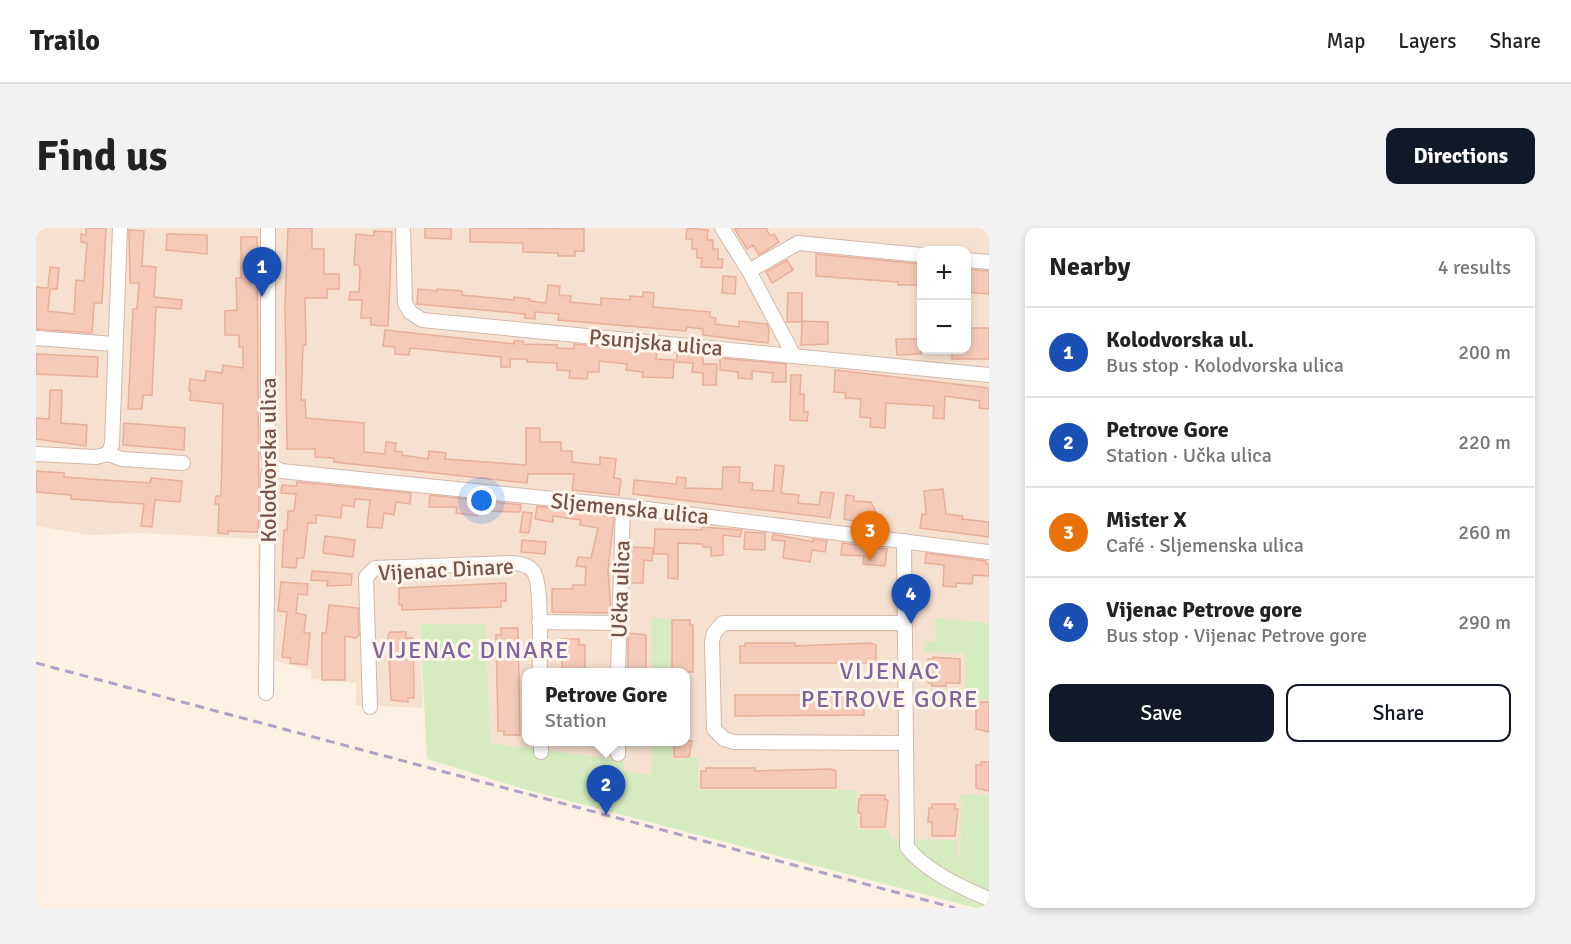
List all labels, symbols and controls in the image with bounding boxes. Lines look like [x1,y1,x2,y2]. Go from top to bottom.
text: Trailo [30,24,100,58]
text: Map [1327,28,1365,54]
text: Layers [1398,28,1456,54]
text: Share [1489,28,1541,54]
button: Directions [1386,128,1535,184]
text: Find us [36,131,167,182]
map controls [917,246,971,354]
button: + [917,246,971,300]
pin: 1 [242,248,282,297]
text: Nearby [1049,251,1130,283]
text: 4 results [1438,255,1511,280]
button: − [917,300,971,354]
street label: Psunjska ulica [588,323,724,362]
text: Kolodvorska ul. [1106,326,1254,353]
text: 1 [1063,340,1074,365]
text: 200 m [1458,340,1511,365]
text: Bus stop · Kolodvorska ulica [1106,353,1344,378]
street label: Kolodvorska ulica [255,377,282,543]
text: Petrove Gore [1106,416,1229,443]
text: 2 [1063,430,1074,455]
text: 220 m [1458,430,1511,455]
text: Station · Učka ulica [1106,443,1272,468]
your location [467,486,496,515]
street label: Sljemenska ulica [550,487,710,530]
text: Mister X [1106,506,1187,533]
pin: 3 [850,512,890,561]
text: 3 [1063,520,1074,545]
text: 260 m [1458,520,1511,545]
text: Café · Sljemenska ulica [1106,533,1304,558]
street label: Učka ulica [605,540,636,638]
street label: Vijenac Dinare [377,552,515,587]
pin: 4 [892,574,930,624]
text: Vijenac Petrove gore [1106,596,1302,623]
text: 4 [1063,610,1074,635]
text: 290 m [1458,610,1511,635]
text: Bus stop · Vijenac Petrove gore [1106,623,1367,648]
district label: VIJENAC DINARE [372,635,570,665]
district label: VIJENAC PETROVE GORE [801,656,979,714]
popup [522,668,690,746]
text: Petrove Gore [545,681,667,708]
button: Save [1049,684,1274,742]
button: Share [1286,684,1511,742]
text: Station [545,708,607,733]
pin: 2 [586,766,626,815]

